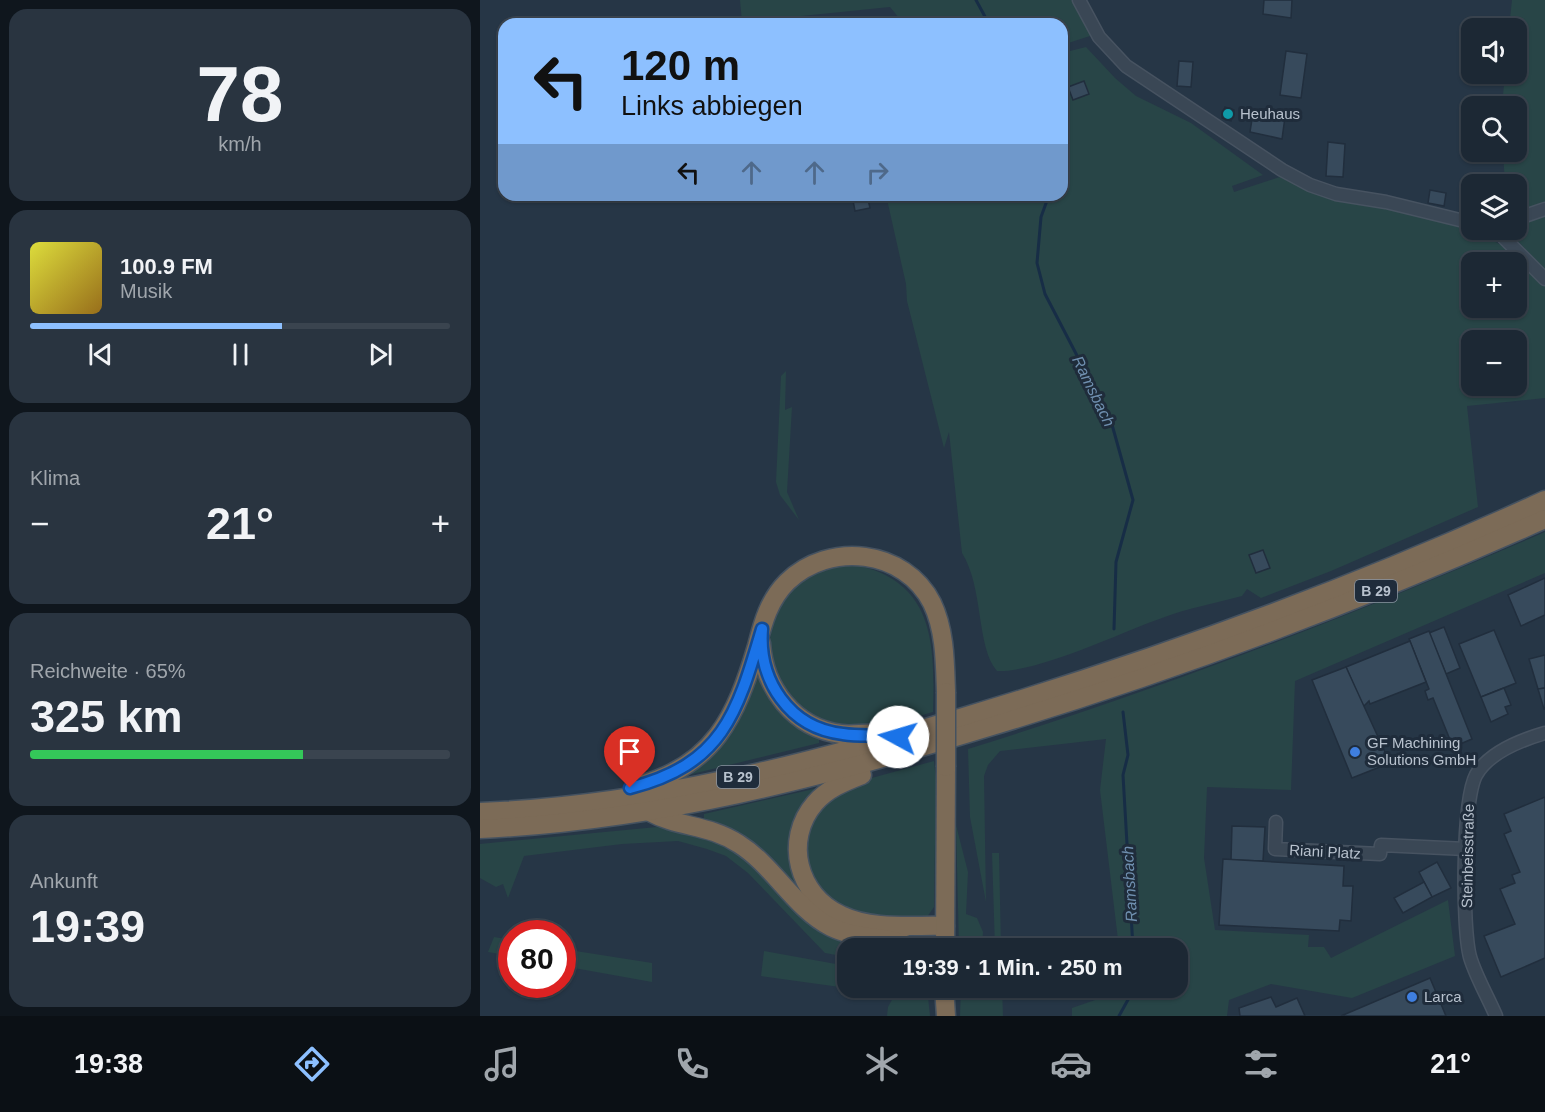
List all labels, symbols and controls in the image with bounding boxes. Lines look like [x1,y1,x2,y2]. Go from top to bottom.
map controls [1461,18,1527,396]
button: sound [1461,18,1527,84]
icon: left [522,42,600,120]
text: 120 m [621,42,740,89]
text: 78 [197,50,283,138]
text: Links abbiegen [621,91,803,121]
button: search [1461,96,1527,162]
place label: Heuhaus [1240,105,1300,122]
marker: Heuhaus [1221,107,1235,121]
text: km/h [218,133,262,155]
icon: left [672,156,705,189]
icon: ahead [735,156,768,189]
icon: ahead [798,156,831,189]
icon: right [861,156,894,189]
button: layers [1461,174,1527,240]
button: + [1461,252,1527,318]
text: 100.9 FM [120,254,213,279]
text: Musik [120,280,172,302]
button: − [1461,330,1527,396]
icon: previous [84,338,117,371]
icon: pause [224,338,257,371]
icon: next [364,338,397,371]
water label: Ramsbach [1069,353,1118,429]
text: Klima [30,467,80,489]
text: 21° [206,498,274,549]
text: − [30,505,49,542]
text: + [431,505,450,542]
road number: B 29 [1355,580,1397,602]
text: Reichweite · 65% [30,660,186,682]
text: 325 km [30,691,183,742]
position arrow [866,705,930,769]
pin [604,726,655,788]
place label: GF Machining Solutions GmbH [1367,734,1476,768]
icon: arrive [613,735,646,768]
marker: GF Machining Solutions GmbH [1348,745,1362,759]
road number: B 29 [717,766,759,788]
street label: Steinbeisstraße [1458,804,1477,908]
street label: Riani Platz [1289,841,1361,862]
water label: Ramsbach [1119,845,1140,923]
text: Ankunft [30,870,98,892]
text: 19:39 [30,901,145,952]
speed limit sign: 80 [498,920,576,998]
text: 19:39 · 1 Min. · 250 m [902,955,1123,980]
place label: Larca [1424,988,1462,1005]
marker: Larca [1405,990,1419,1004]
icon: directions [291,1043,333,1085]
icon: music [481,1043,523,1085]
icon: phone [671,1043,713,1085]
icon: climate [861,1043,903,1085]
icon: car [1050,1043,1092,1085]
icon: filters [1240,1043,1282,1085]
text: 19:38 [74,1049,143,1079]
text: 21° [1430,1049,1471,1079]

